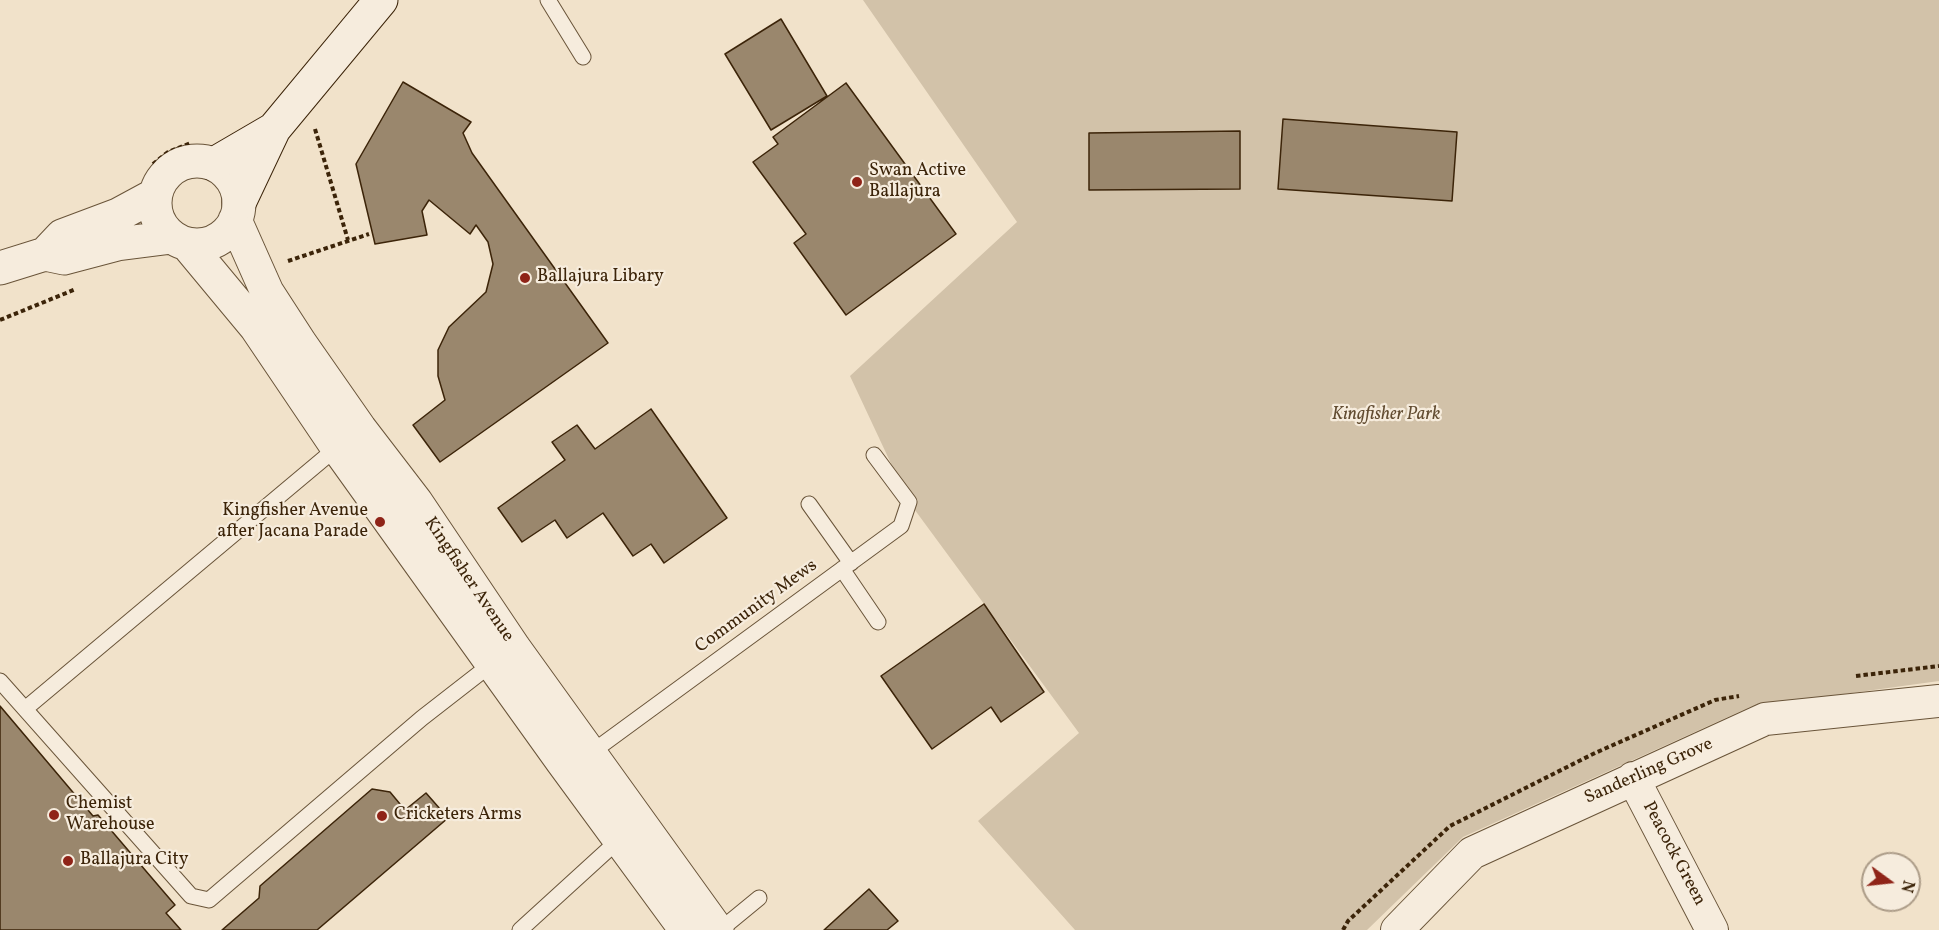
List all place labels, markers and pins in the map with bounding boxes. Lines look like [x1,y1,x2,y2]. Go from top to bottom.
place label: Swan Active Ballajura [869,161,966,204]
marker: Swan Active Ballajura [850,175,864,189]
place label: Ballajura Libary [537,267,664,289]
marker: Ballajura Libary [518,271,532,285]
place label: Kingfisher Avenue after Jacana Parade [217,501,368,544]
marker: Kingfisher Avenue after Jacana Parade [373,515,387,529]
place label: Chemist Warehouse [66,794,155,836]
place label: Cricketers Arms [394,805,522,827]
marker: Chemist Warehouse [47,808,61,822]
marker: Cricketers Arms [375,809,389,823]
place label: Ballajura City [80,850,188,872]
marker: Ballajura City [61,854,75,868]

